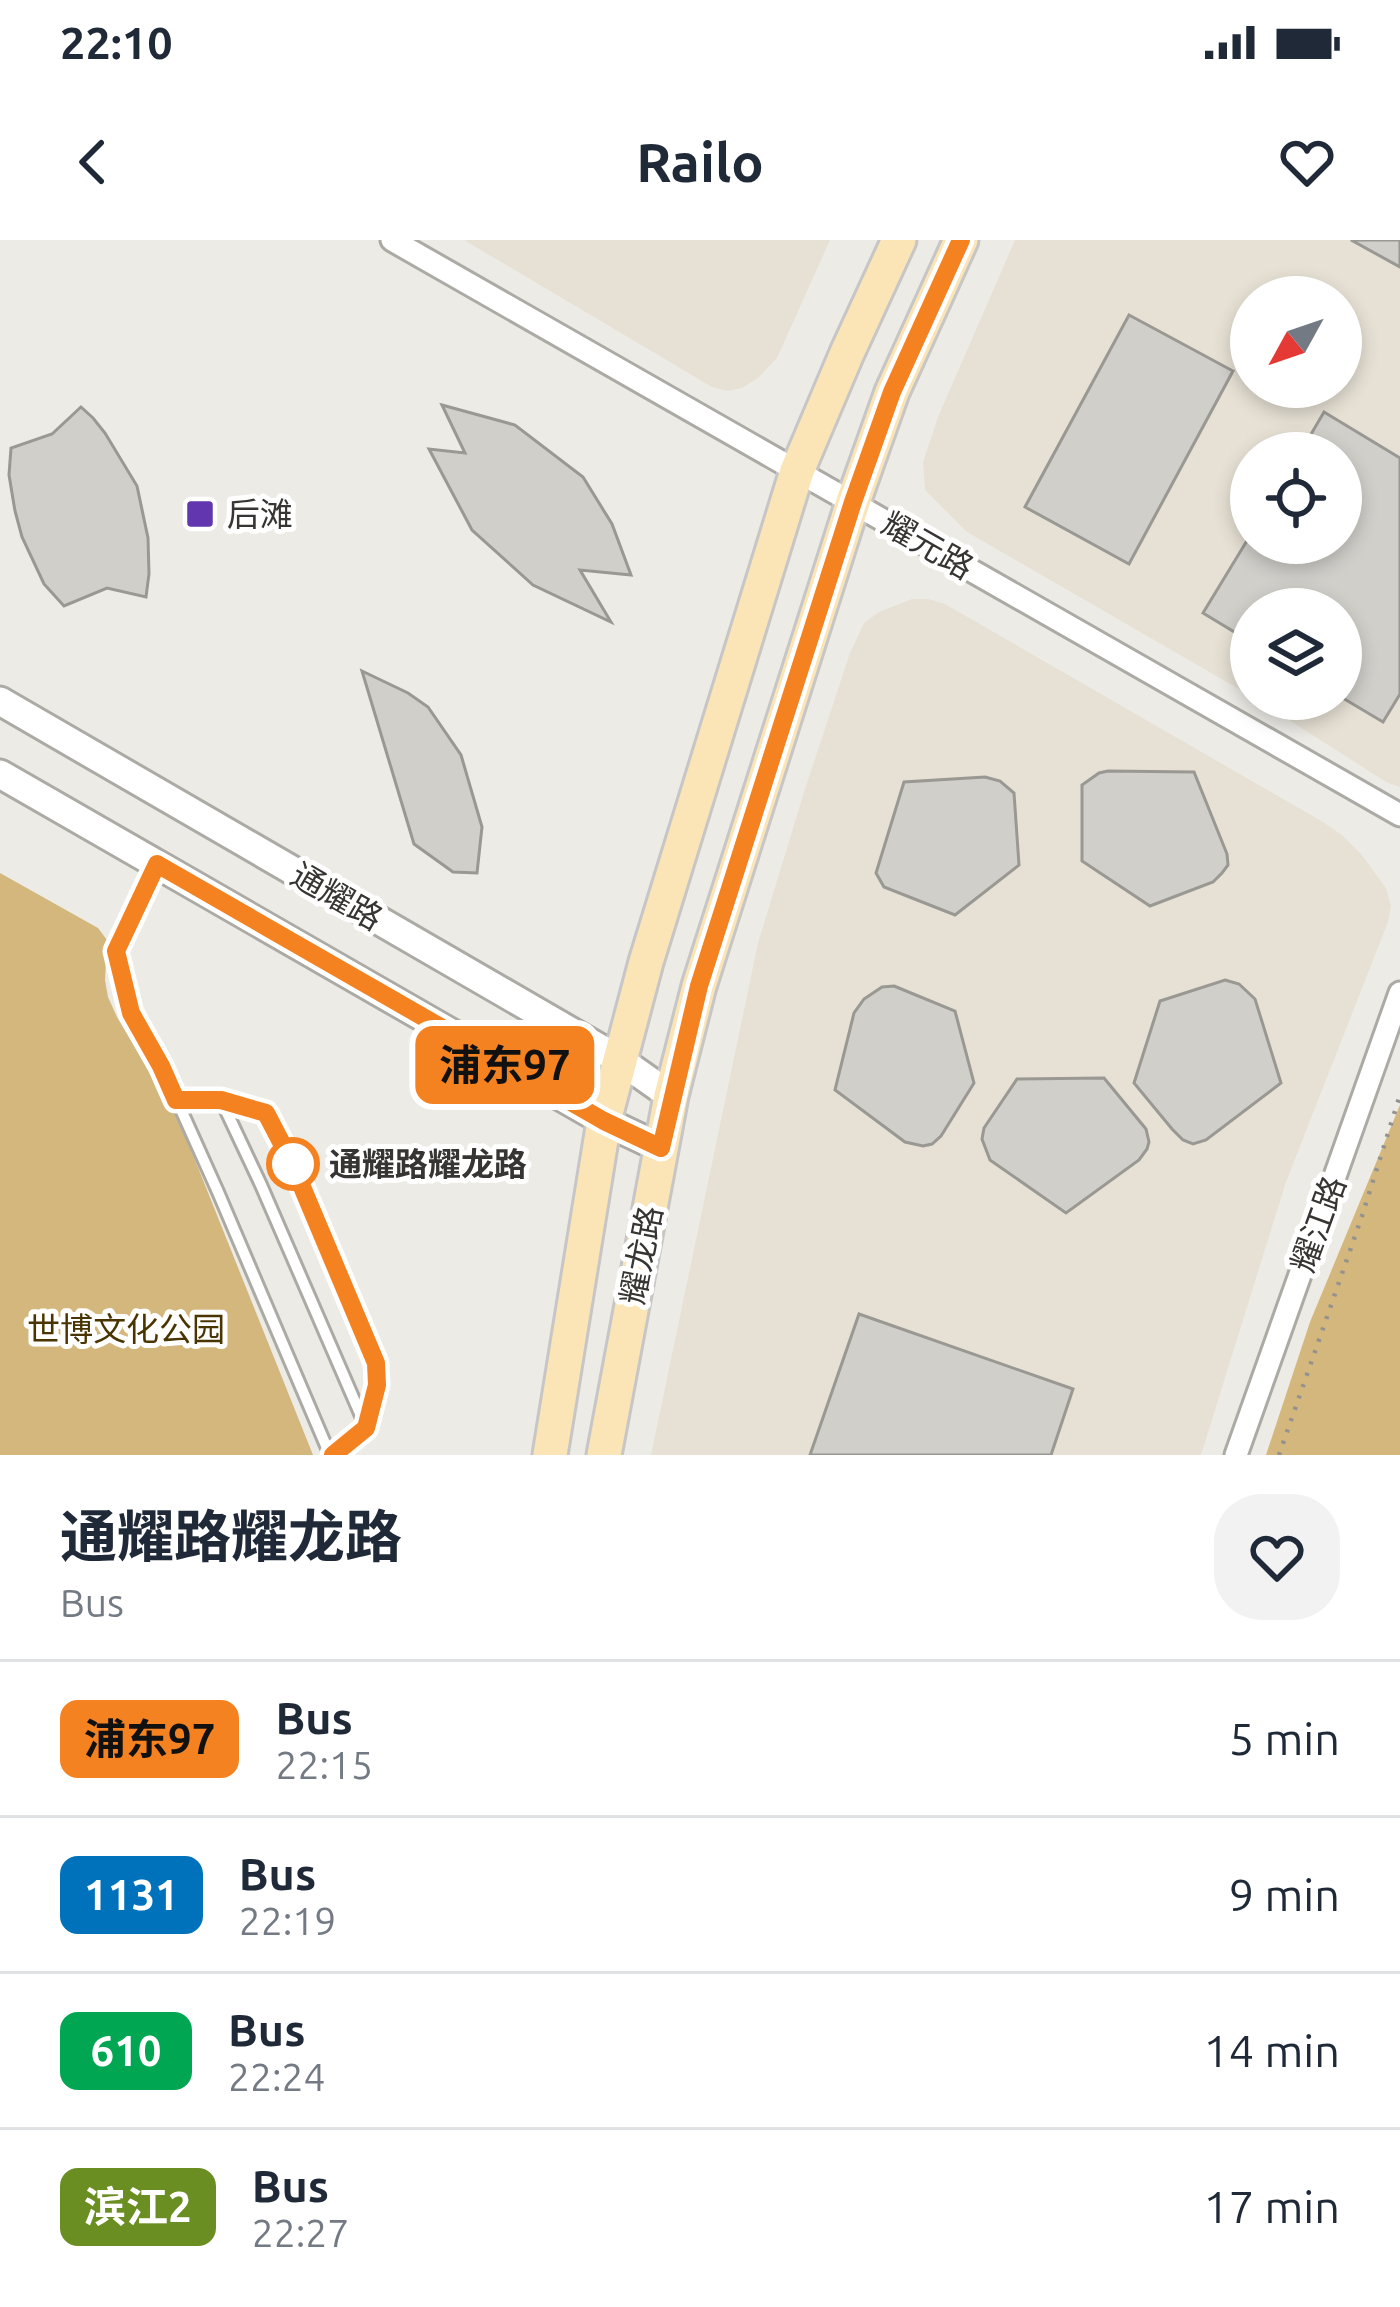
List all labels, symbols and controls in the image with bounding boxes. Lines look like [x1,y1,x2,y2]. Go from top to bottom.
text: 22:10 [60,17,173,68]
icon: back [60,129,126,195]
icon: heart [1274,129,1340,195]
text: Railo [636,132,764,192]
north arrow [1230,276,1362,408]
map controls [1230,276,1362,720]
button: locate [1230,432,1362,564]
place label: 后滩 [227,495,293,532]
marker: 后滩 [184,498,216,530]
street label: 耀元路 [876,504,980,585]
button: layers [1230,588,1362,720]
street label: 通耀路 [285,855,389,936]
line badge: 浦东97 [421,1026,589,1104]
text: 浦东97 [439,1041,571,1088]
marker: 通耀路耀龙路 [268,1139,318,1189]
place label: 通耀路耀龙路 [329,1145,527,1182]
street label: 耀江路 [1283,1171,1352,1277]
street label: 耀龙路 [613,1203,668,1307]
park label: 世博文化公园 [27,1310,225,1347]
button: heart [1214,1494,1340,1620]
text: 通耀路耀龙路 [60,1504,402,1568]
text: Bus [60,1581,124,1624]
text: Bus [275,1692,353,1743]
text: 5 min [1229,1713,1340,1764]
text: 浦东97 [84,1715,215,1762]
text: 22:15 [275,1743,373,1786]
text: Bus [239,1848,316,1899]
text: 9 min [1229,1869,1340,1920]
text: 1131 [84,1871,179,1918]
text: 22:19 [239,1899,336,1942]
text: Bus [228,2004,305,2055]
text: 14 min [1203,2025,1340,2076]
text: 610 [90,2027,162,2074]
text: 22:24 [228,2055,326,2098]
text: Bus [252,2160,329,2211]
text: 17 min [1203,2181,1340,2232]
text: 滨江2 [84,2183,192,2230]
text: 22:27 [252,2211,349,2254]

